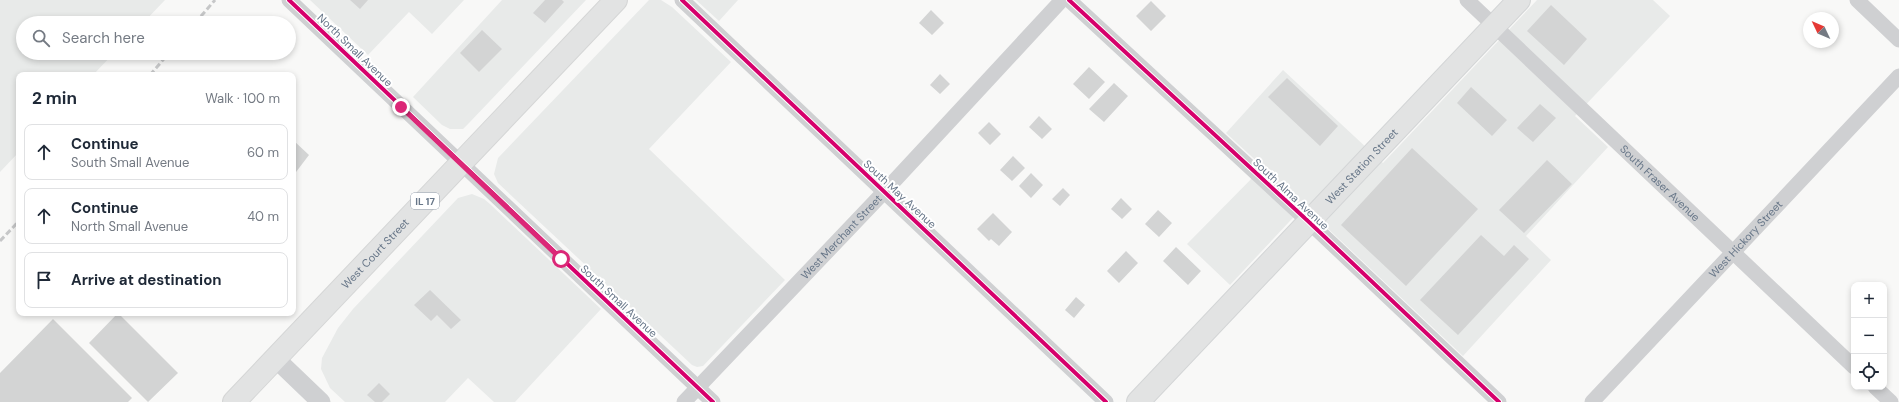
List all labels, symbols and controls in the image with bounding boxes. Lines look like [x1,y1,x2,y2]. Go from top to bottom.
street label: North Small Avenue [314,11,396,89]
north arrow [1803,12,1839,48]
search box [16,16,296,60]
icon: search [30,27,52,49]
text: Search here [62,28,145,48]
text: 2 min [32,87,77,109]
text: Walk · 100 m [205,90,280,107]
route end [392,98,410,116]
street label: West Station Street [1322,125,1401,207]
text: Continue [71,134,139,154]
icon: ahead [33,141,55,163]
street label: South Fraser Avenue [1617,142,1703,224]
text: 60 m [247,144,279,161]
text: South Small Avenue [71,154,189,171]
street label: South Alma Avenue [1250,155,1332,233]
street label: South May Avenue [861,157,939,231]
street label: West Merchant Street [798,192,885,282]
road number: IL 17 [411,193,439,209]
street label: West Hickory Street [1706,197,1785,281]
text: Continue [71,198,139,218]
icon: ahead [33,205,55,227]
text: 40 m [247,208,279,225]
street label: West Court Street [338,215,412,292]
text: North Small Avenue [71,218,188,235]
route start [552,250,570,268]
street label: South Small Avenue [578,262,660,340]
icon: arrive [33,269,55,291]
text: Arrive at destination [71,270,222,290]
map controls [1851,282,1887,390]
button: + [1851,282,1887,318]
button: − [1851,318,1887,354]
button: locate [1851,354,1887,390]

